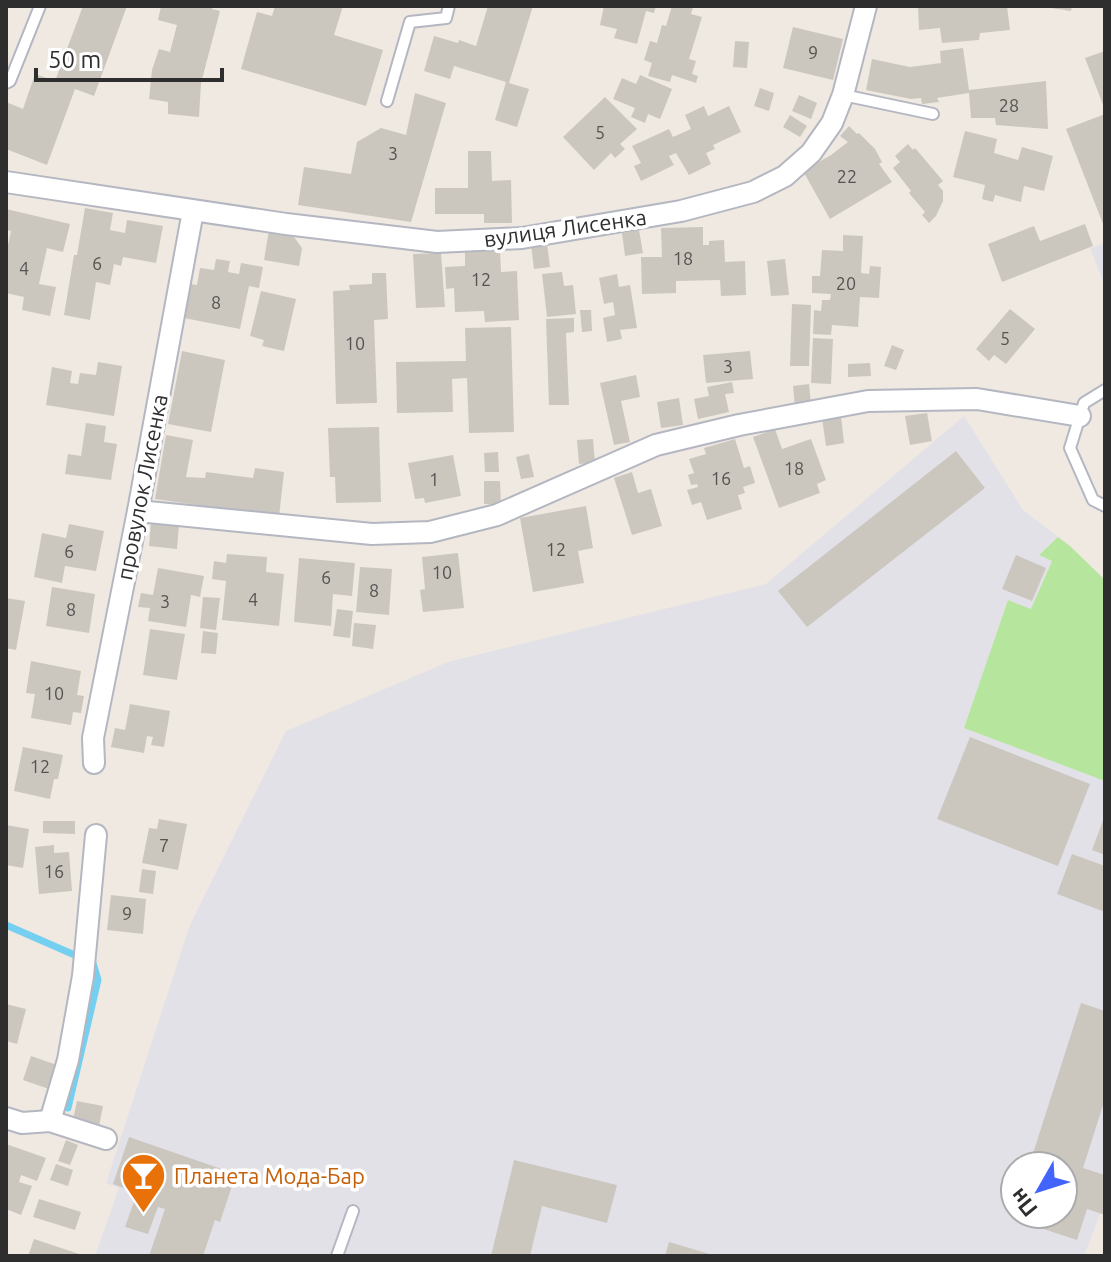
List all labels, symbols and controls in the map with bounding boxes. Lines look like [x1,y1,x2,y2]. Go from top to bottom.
scale bar [36,32,222,82]
house number: 9 [808,42,818,62]
text: 50 m [48,46,101,73]
house number: 28 [999,95,1019,115]
house number: 5 [595,122,605,142]
house number: 3 [388,143,398,163]
house number: 22 [837,166,857,186]
street label: вулиця Лисенка [482,204,648,251]
house number: 18 [673,248,693,268]
house number: 6 [92,253,102,273]
house number: 4 [19,258,29,278]
house number: 12 [471,269,491,289]
house number: 20 [836,273,856,293]
house number: 8 [211,292,221,312]
house number: 5 [1000,328,1010,348]
house number: 10 [345,333,365,353]
house number: 3 [723,356,733,376]
street label: провулок Лисенка [111,392,172,582]
house number: 18 [784,458,804,478]
house number: 16 [711,468,731,488]
house number: 1 [429,469,439,489]
house number: 12 [546,539,566,559]
house number: 6 [64,541,74,561]
house number: 10 [432,562,452,582]
house number: 6 [321,567,331,587]
house number: 8 [369,580,379,600]
house number: 4 [248,589,258,609]
house number: 3 [160,591,170,611]
house number: 8 [66,599,76,619]
house number: 10 [44,683,64,703]
house number: 12 [30,756,50,776]
house number: 7 [159,835,169,855]
house number: 16 [44,861,64,881]
house number: 9 [122,903,132,923]
north arrow [999,1150,1079,1230]
bar icon: Планета Мода-Бар [119,1152,167,1215]
place label: Планета Мода-Бар [174,1163,365,1188]
text: Пн [1004,1184,1042,1222]

